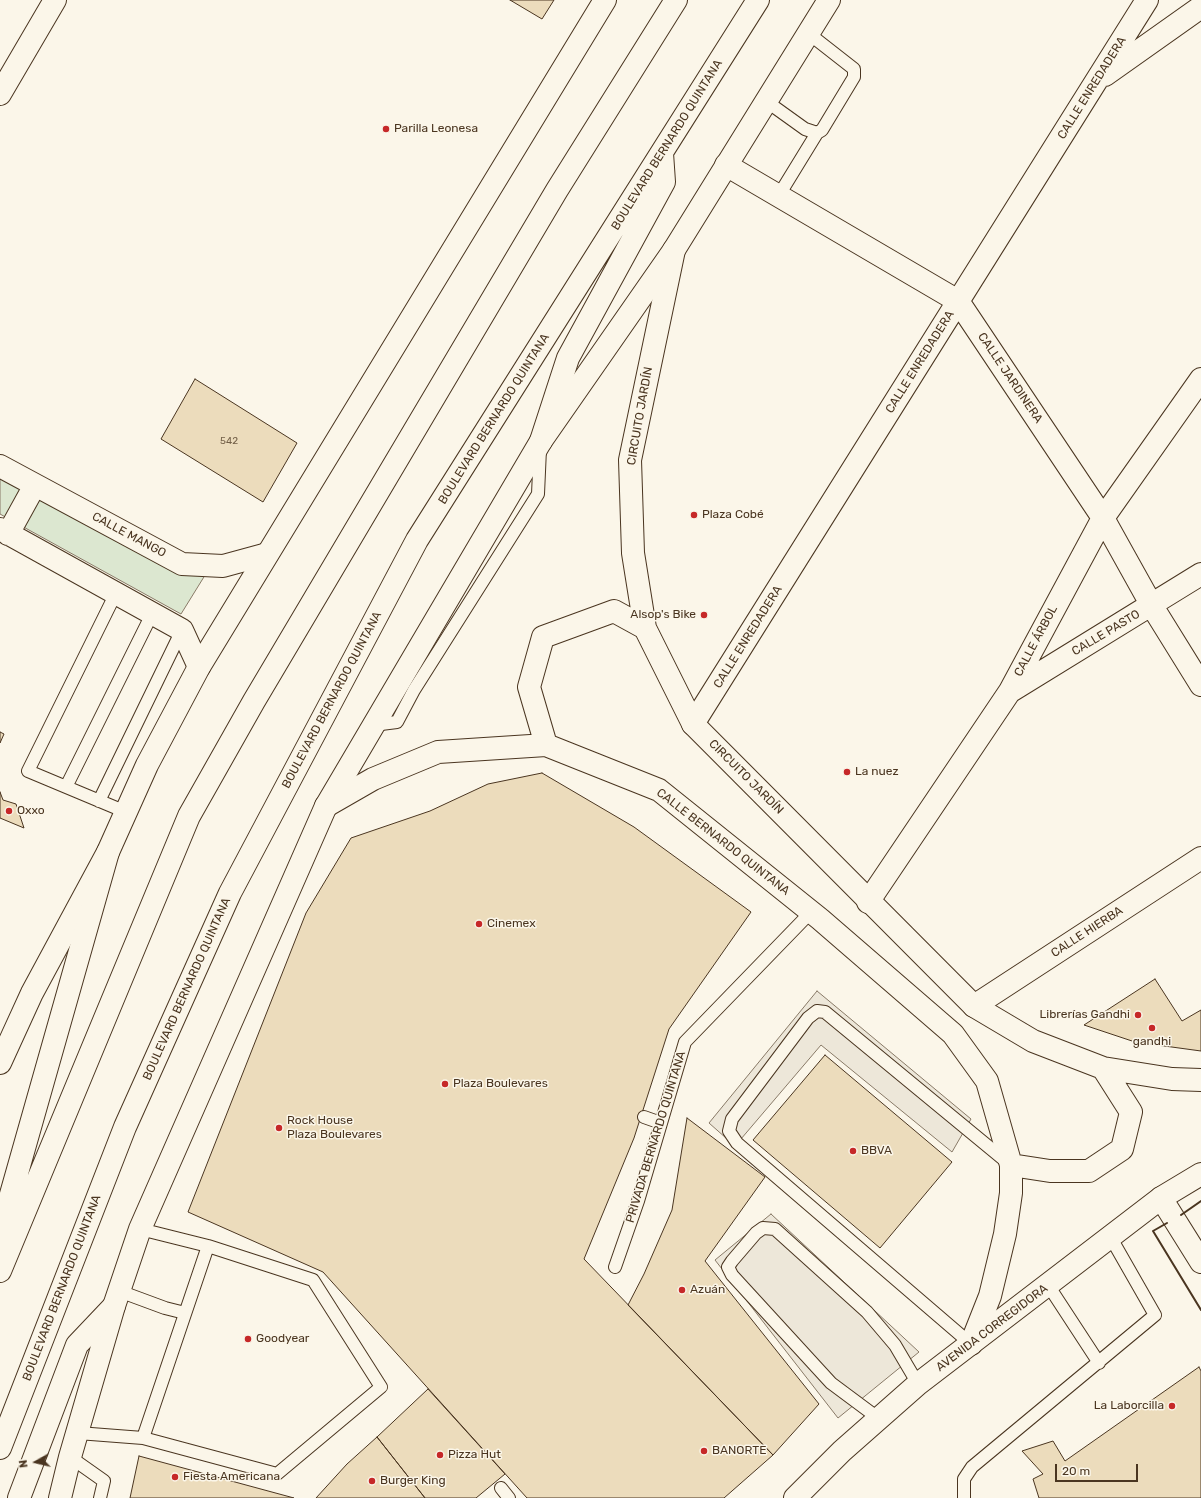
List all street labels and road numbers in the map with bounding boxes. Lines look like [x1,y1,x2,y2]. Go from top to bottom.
street label: CALLE ENREDADERA [1055,34,1129,142]
street label: BOULEVARD BERNARDO QUINTANA [608,57,726,233]
street label: CALLE ENREDADERA [883,308,957,416]
street label: CALLE JARDINERA [974,330,1046,426]
street label: BOULEVARD BERNARDO QUINTANA [435,331,553,507]
street label: CIRCUITO JARDÍN [624,366,656,466]
street label: CALLE MANGO [89,509,169,561]
street label: CALLE ENREDADERA [711,583,785,691]
street label: CALLE ÁRBOL [1011,603,1061,679]
street label: CALLE PASTO [1069,607,1143,659]
street label: BOULEVARD BERNARDO QUINTANA [279,609,385,791]
street label: CIRCUITO JARDÍN [706,737,786,817]
street label: CALLE BERNARDO QUINTANA [654,786,792,898]
street label: BOULEVARD BERNARDO QUINTANA [140,896,234,1082]
street label: CALLE HIERBA [1048,903,1126,961]
street label: PRIVADA BERNARDO QUINTANA [623,1049,689,1225]
street label: BOULEVARD BERNARDO QUINTANA [20,1193,104,1383]
street label: AVENIDA CORREGIDORA [933,1281,1051,1375]

